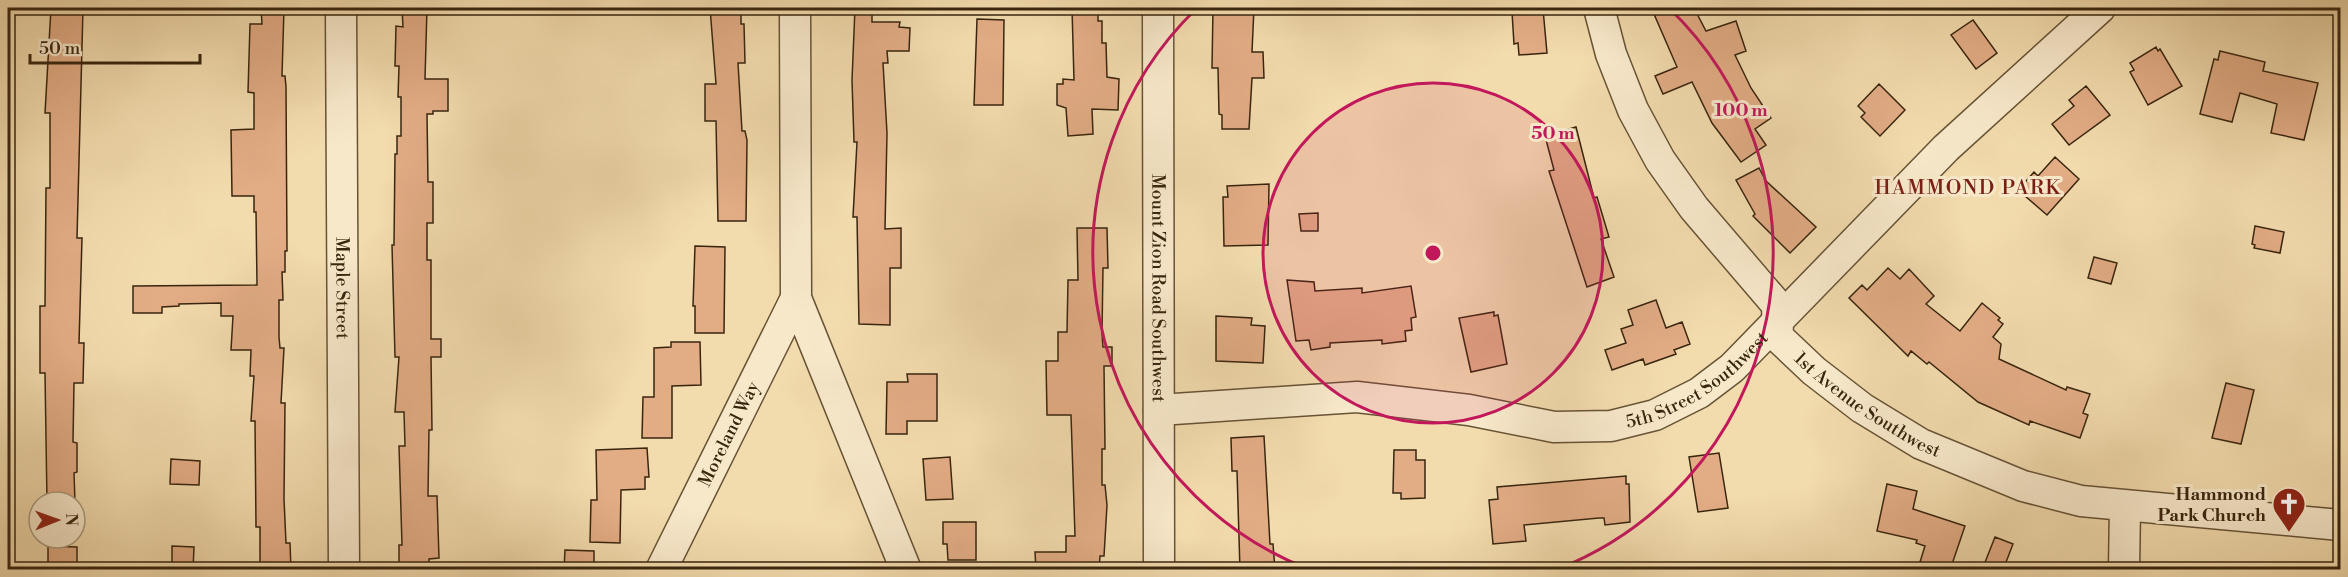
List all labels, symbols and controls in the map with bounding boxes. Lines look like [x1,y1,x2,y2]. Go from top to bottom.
scale bar [30,27,200,65]
text: 50 m [39,37,81,60]
text: 100 m [1714,99,1768,122]
text: 50 m [1531,122,1575,145]
street label: Mount Zion Road Southwest [1147,174,1170,403]
district label: HAMMOND PARK [1875,176,2061,201]
street label: Maple Street [331,237,354,340]
centre of rings [1423,243,1443,263]
street label: 5th Street Southwest [1623,326,1773,433]
street label: 1st Avenue Southwest [1789,347,1945,463]
street label: Moreland Way [693,377,765,490]
place label: Hammond Park Church [2157,483,2266,527]
church icon: Hammond Park Church [2271,486,2307,533]
north arrow [27,490,87,550]
text: N [61,513,81,527]

